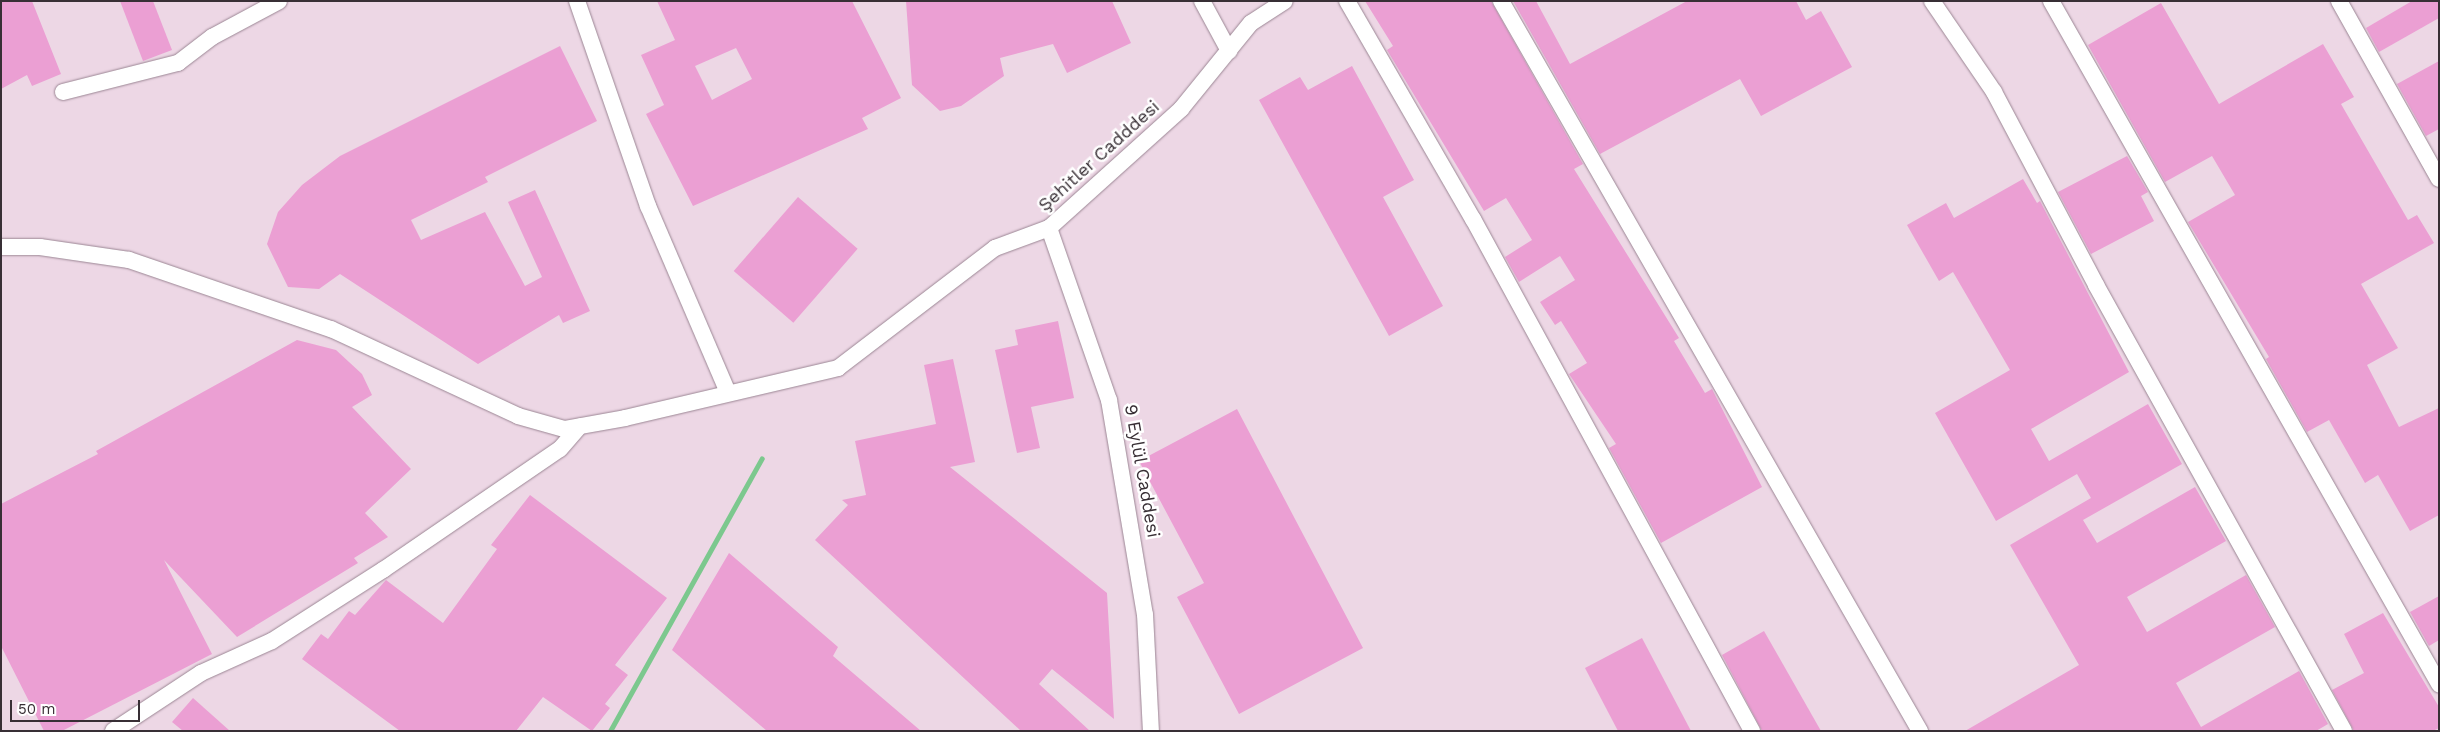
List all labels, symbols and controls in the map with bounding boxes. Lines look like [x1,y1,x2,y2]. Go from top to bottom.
street label: Şehitler Cadddesi [1034,96,1164,216]
street label: 9 Eylül Caddesi [1120,402,1164,540]
scale bar [12,690,142,722]
text: 50 m [18,700,55,718]

